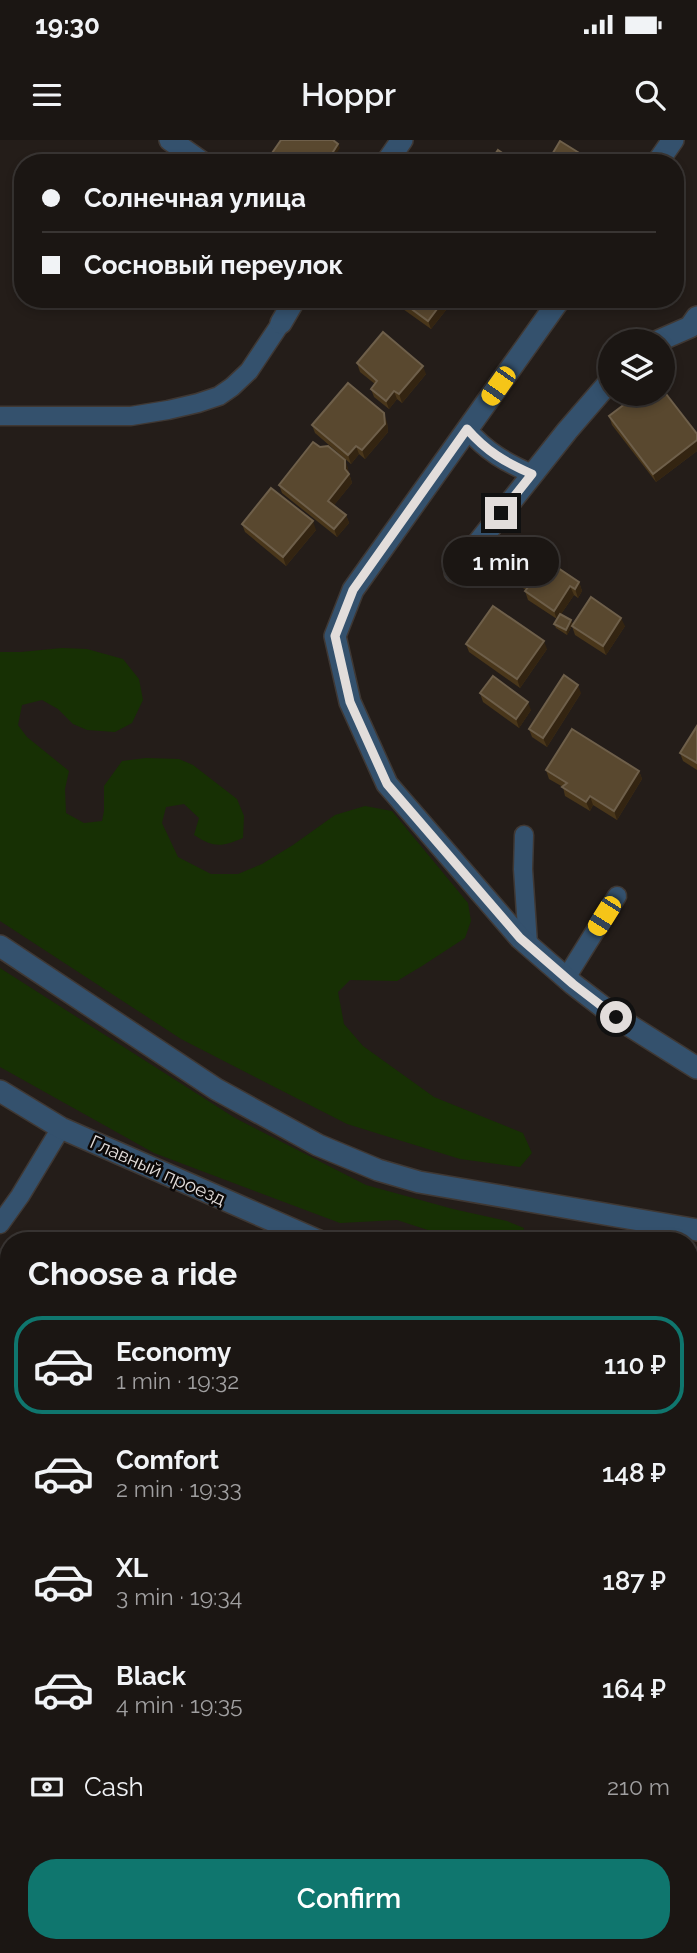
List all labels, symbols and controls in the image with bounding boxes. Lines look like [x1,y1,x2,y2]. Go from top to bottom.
text: 19:30 [35,10,100,40]
icon: menu [28,76,66,114]
text: Hoppr [301,76,396,113]
icon: search [631,76,669,114]
text: Солнечная улица [84,183,306,213]
text: Сосновый переулок [84,250,343,280]
map controls [598,329,675,406]
button: layers [598,329,675,406]
car [478,363,519,409]
route end [485,497,517,529]
callout: 1 min [443,538,559,586]
text: 1 min [472,548,530,575]
car [584,893,625,939]
route start [600,1001,632,1033]
street label: Главный проезд [87,1130,229,1210]
text: Choose a ride [28,1255,237,1292]
icon: car [32,1334,95,1397]
text: Economy [116,1337,231,1367]
text: 110 ₽ [604,1350,666,1380]
text: 1 min · 19:32 [116,1367,239,1394]
icon: car [32,1442,95,1505]
text: Comfort [116,1445,219,1475]
text: 148 ₽ [602,1458,666,1488]
text: 2 min · 19:33 [116,1475,242,1502]
icon: car [32,1550,95,1613]
text: XL [116,1553,148,1583]
text: 187 ₽ [602,1566,666,1596]
text: 3 min · 19:34 [116,1583,242,1610]
icon: car [32,1658,95,1721]
text: Black [116,1661,186,1691]
text: 164 ₽ [602,1674,666,1704]
text: 4 min · 19:35 [116,1691,243,1718]
icon: cash [28,1768,66,1806]
text: Cash [84,1772,144,1802]
text: 210 m [607,1773,670,1800]
button: Confirm [28,1859,670,1939]

